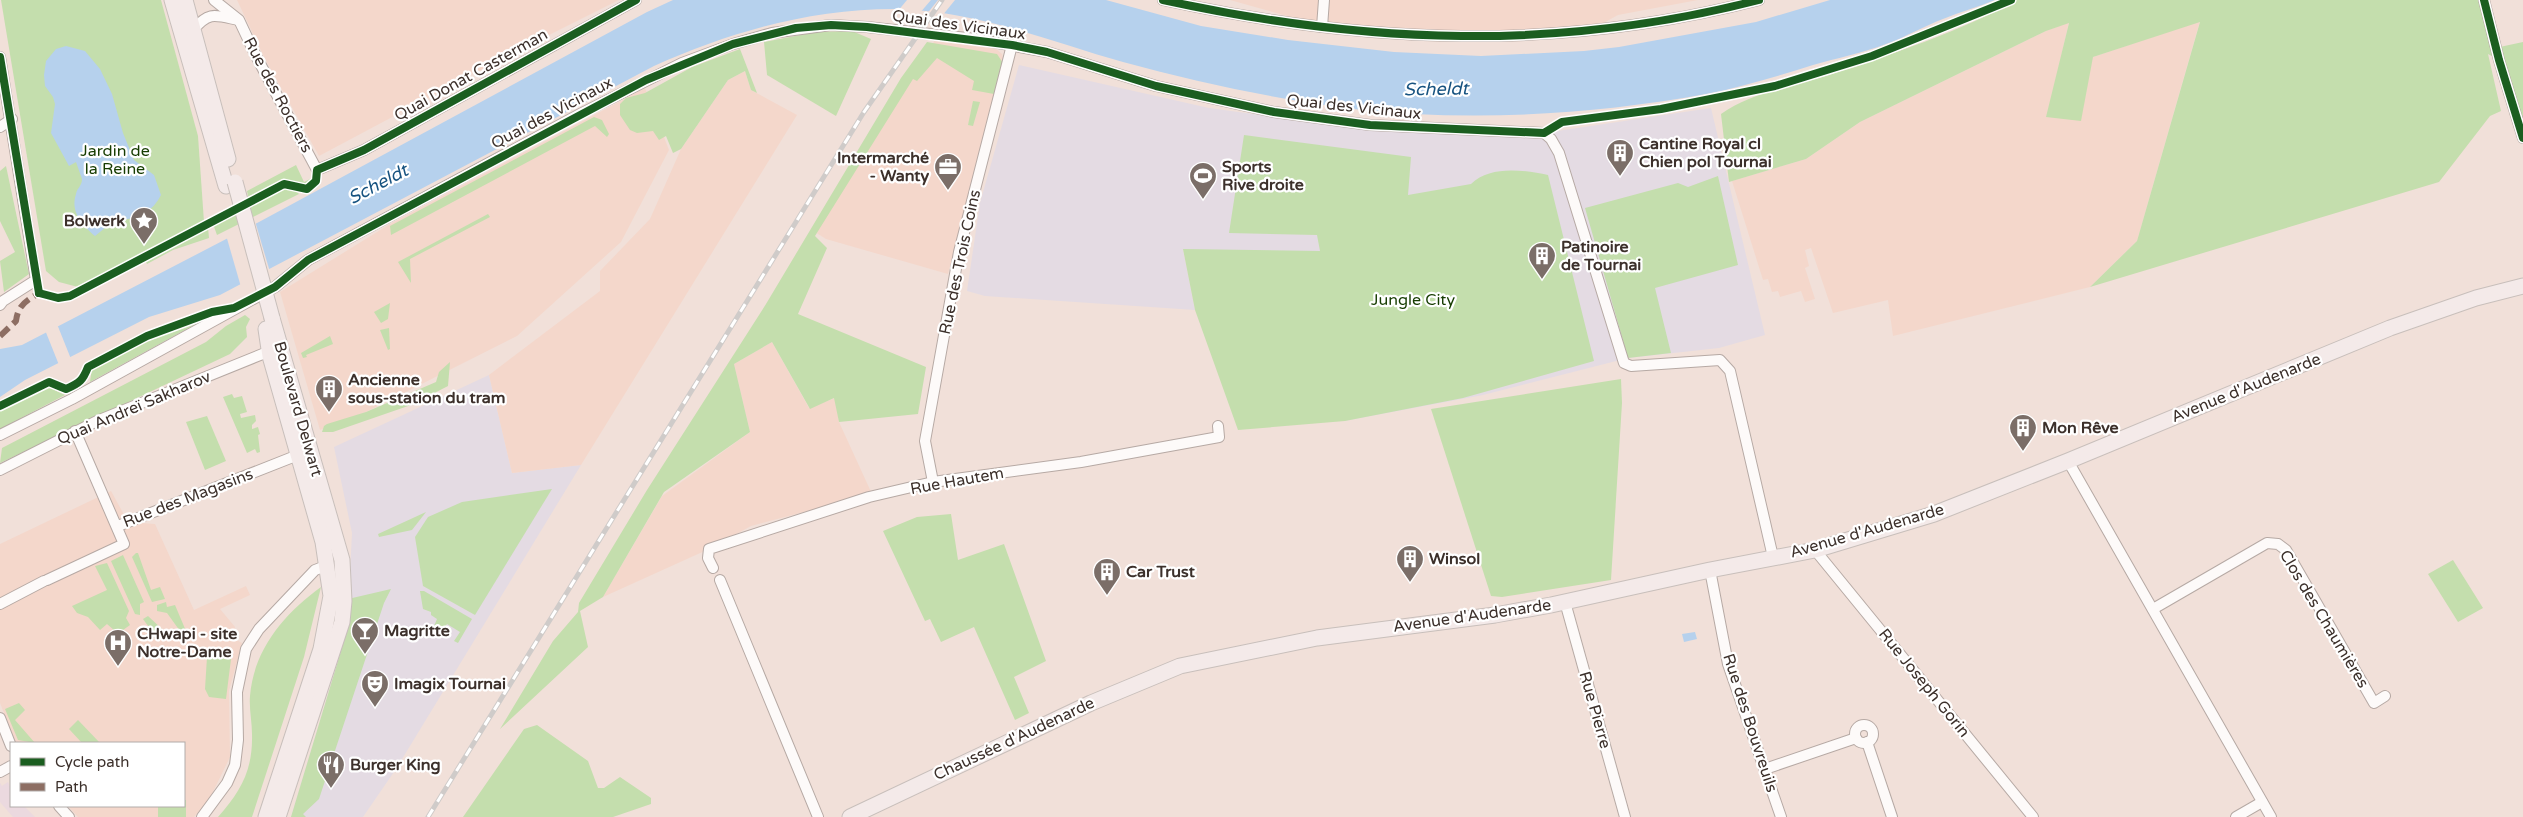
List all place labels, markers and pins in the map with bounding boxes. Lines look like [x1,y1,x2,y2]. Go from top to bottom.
place label: Cantine Royal cl Chien pol Tournai [1639,134,1772,172]
building icon: Cantine Royal cl Chien pol Tournai [1605,138,1635,177]
place label: Intermarché - Wanty [837,148,929,186]
office icon: Intermarché - Wanty [933,152,963,191]
place label: Sports Rive droite [1222,157,1304,195]
sports icon: Sports Rive droite [1188,161,1218,200]
place icon: Bolwerk [129,206,159,245]
place label: Bolwerk [64,211,125,231]
place label: Patinoire de Tournai [1561,237,1641,275]
building icon: Patinoire de Tournai [1527,241,1557,280]
place label: Ancienne sous-station du tram [348,370,506,408]
building icon: Ancienne sous-station du tram [314,374,344,413]
building icon: Mon Rêve [2008,413,2038,452]
place label: Mon Rêve [2042,418,2119,438]
building icon: Winsol [1395,544,1425,583]
place label: Winsol [1429,549,1480,569]
building icon: Car Trust [1092,557,1122,596]
place label: Car Trust [1126,562,1196,582]
bar icon: Magritte [350,616,380,655]
place label: Magritte [384,621,450,641]
place label: CHwapi - site Notre-Dame [137,624,237,662]
hospital icon: CHwapi - site Notre-Dame [103,628,133,667]
theatre icon: Imagix Tournai [360,669,390,708]
place label: Imagix Tournai [394,674,506,694]
restaurant icon: Burger King [316,750,346,789]
place label: Burger King [350,755,441,775]

